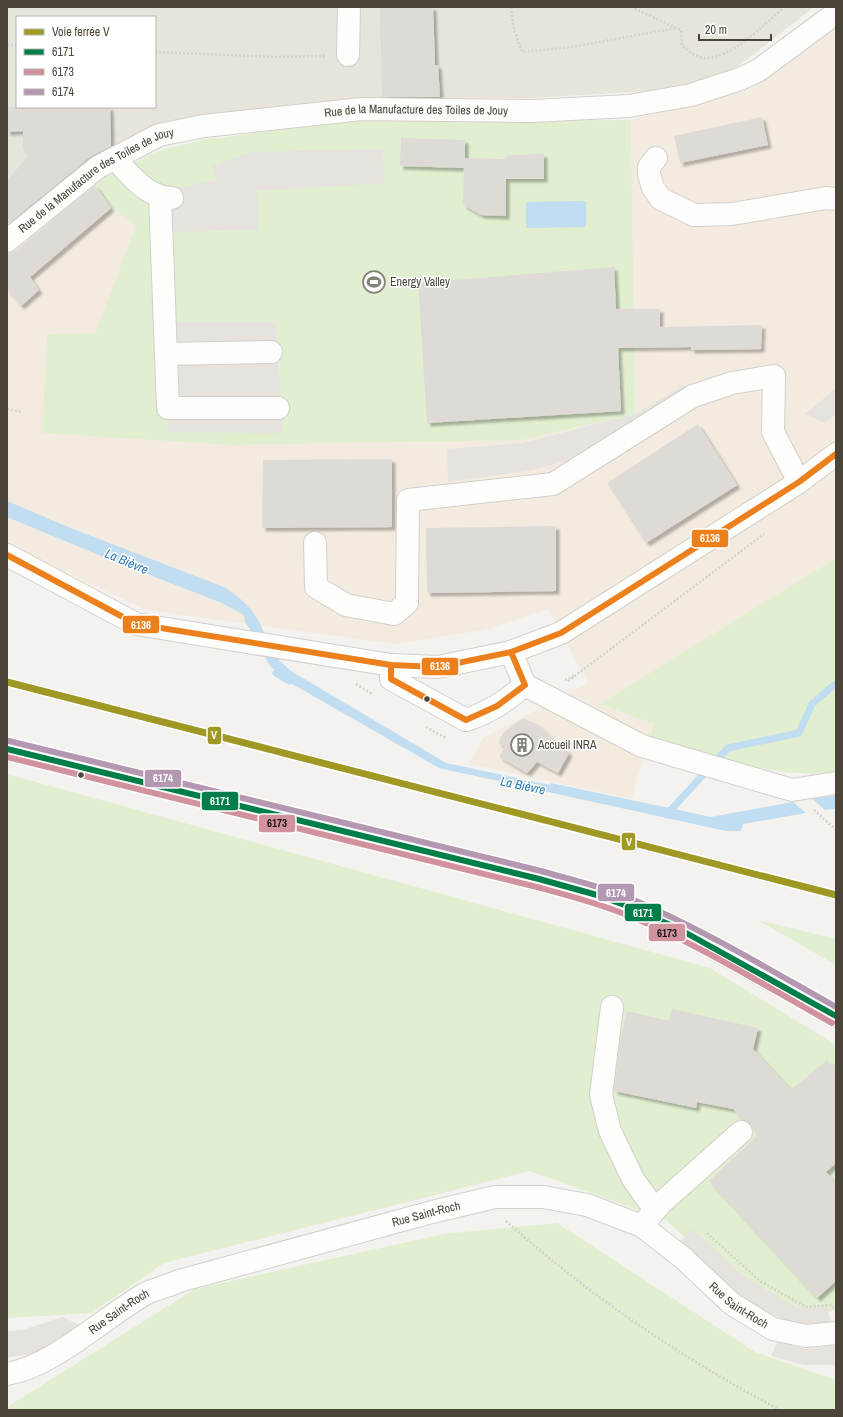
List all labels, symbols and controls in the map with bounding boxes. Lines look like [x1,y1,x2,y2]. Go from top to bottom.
legend [16,16,156,108]
scale bar [699,16,771,42]
text: 20 m [705,22,727,38]
text: Voie ferrée V [52,24,110,40]
text: 6171 [52,44,74,60]
text: 6173 [52,64,74,80]
text: 6174 [52,84,74,100]
street label: Rue de la Manufacture des Toiles de Jouy [323,101,508,121]
street label: Rue de la Manufacture des Toiles de Jouy [15,124,175,236]
sports icon: Energy Valley [361,269,387,295]
place label: Energy Valley [390,274,450,290]
line badge: 6136 [691,529,729,548]
text: 6136 [700,531,720,545]
water label: La Bièvre [102,545,151,578]
line badge: 6136 [122,615,160,634]
text: 6136 [131,618,151,632]
line badge: 6136 [421,657,459,676]
text: 6136 [430,659,450,673]
unlabelled marker [422,694,432,704]
line badge: V [207,726,222,745]
text: V [211,728,218,742]
building icon: Accueil INRA [509,732,535,758]
place label: Accueil INRA [537,737,597,753]
line badge: 6174 [144,769,182,788]
unlabelled marker [76,770,86,780]
text: 6174 [153,771,173,785]
water label: La Bièvre [499,772,547,799]
line badge: 6171 [201,791,239,811]
text: 6171 [210,794,230,808]
line badge: 6173 [258,814,296,833]
text: 6173 [267,816,287,830]
line badge: V [621,832,636,851]
text: V [626,835,633,849]
line badge: 6174 [597,883,635,902]
text: 6174 [606,886,626,900]
line badge: 6171 [624,903,662,922]
text: 6171 [633,906,653,920]
line badge: 6173 [648,923,686,942]
text: 6173 [657,926,677,940]
street label: Rue Saint-Roch [390,1198,462,1231]
street label: Rue Saint-Roch [705,1278,771,1332]
street label: Rue Saint-Roch [85,1285,152,1338]

